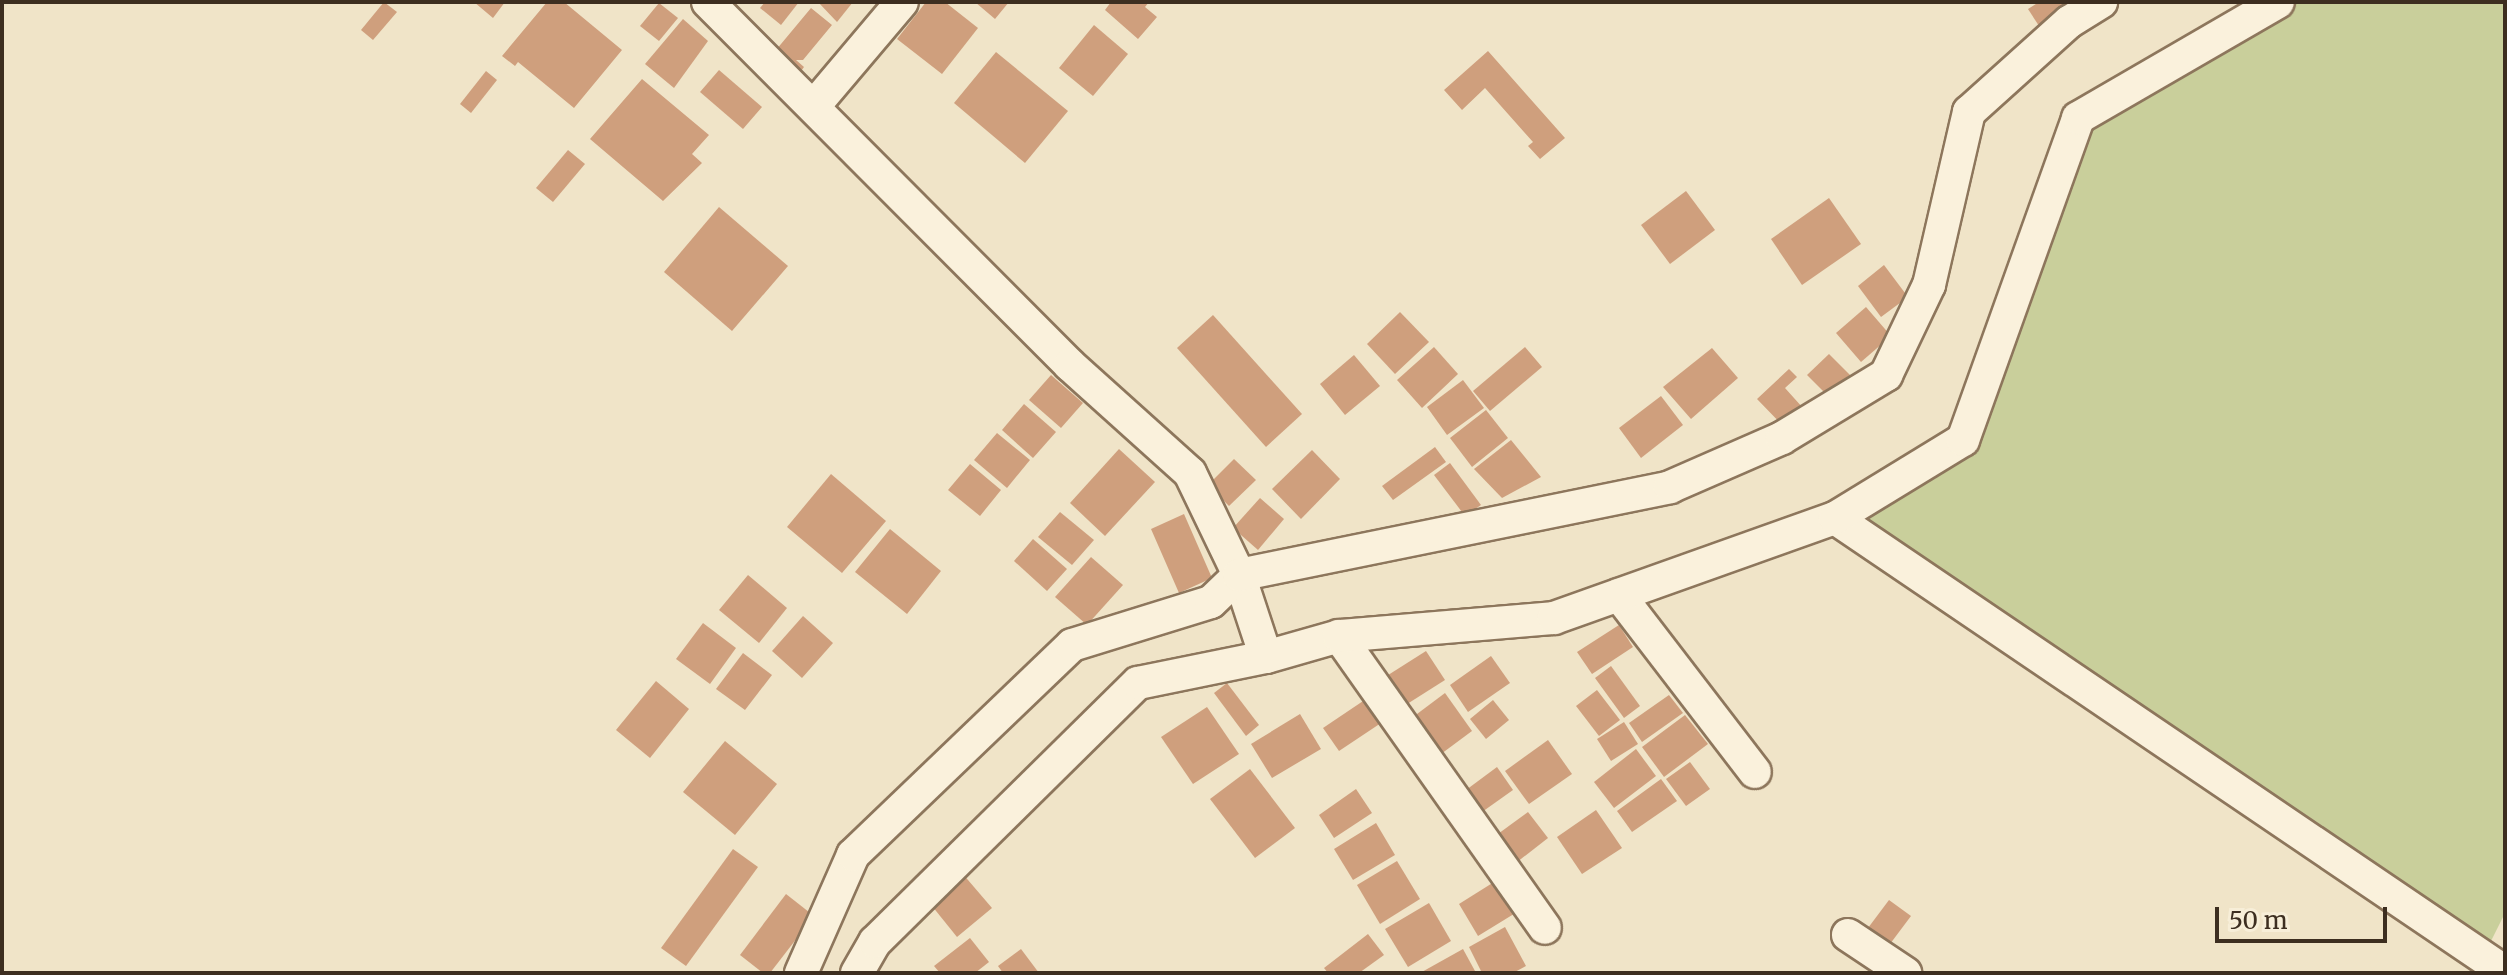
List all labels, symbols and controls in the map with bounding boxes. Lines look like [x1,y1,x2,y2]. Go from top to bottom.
scale bar [2219,891,2391,941]
text: 50 m [2229,905,2288,936]

